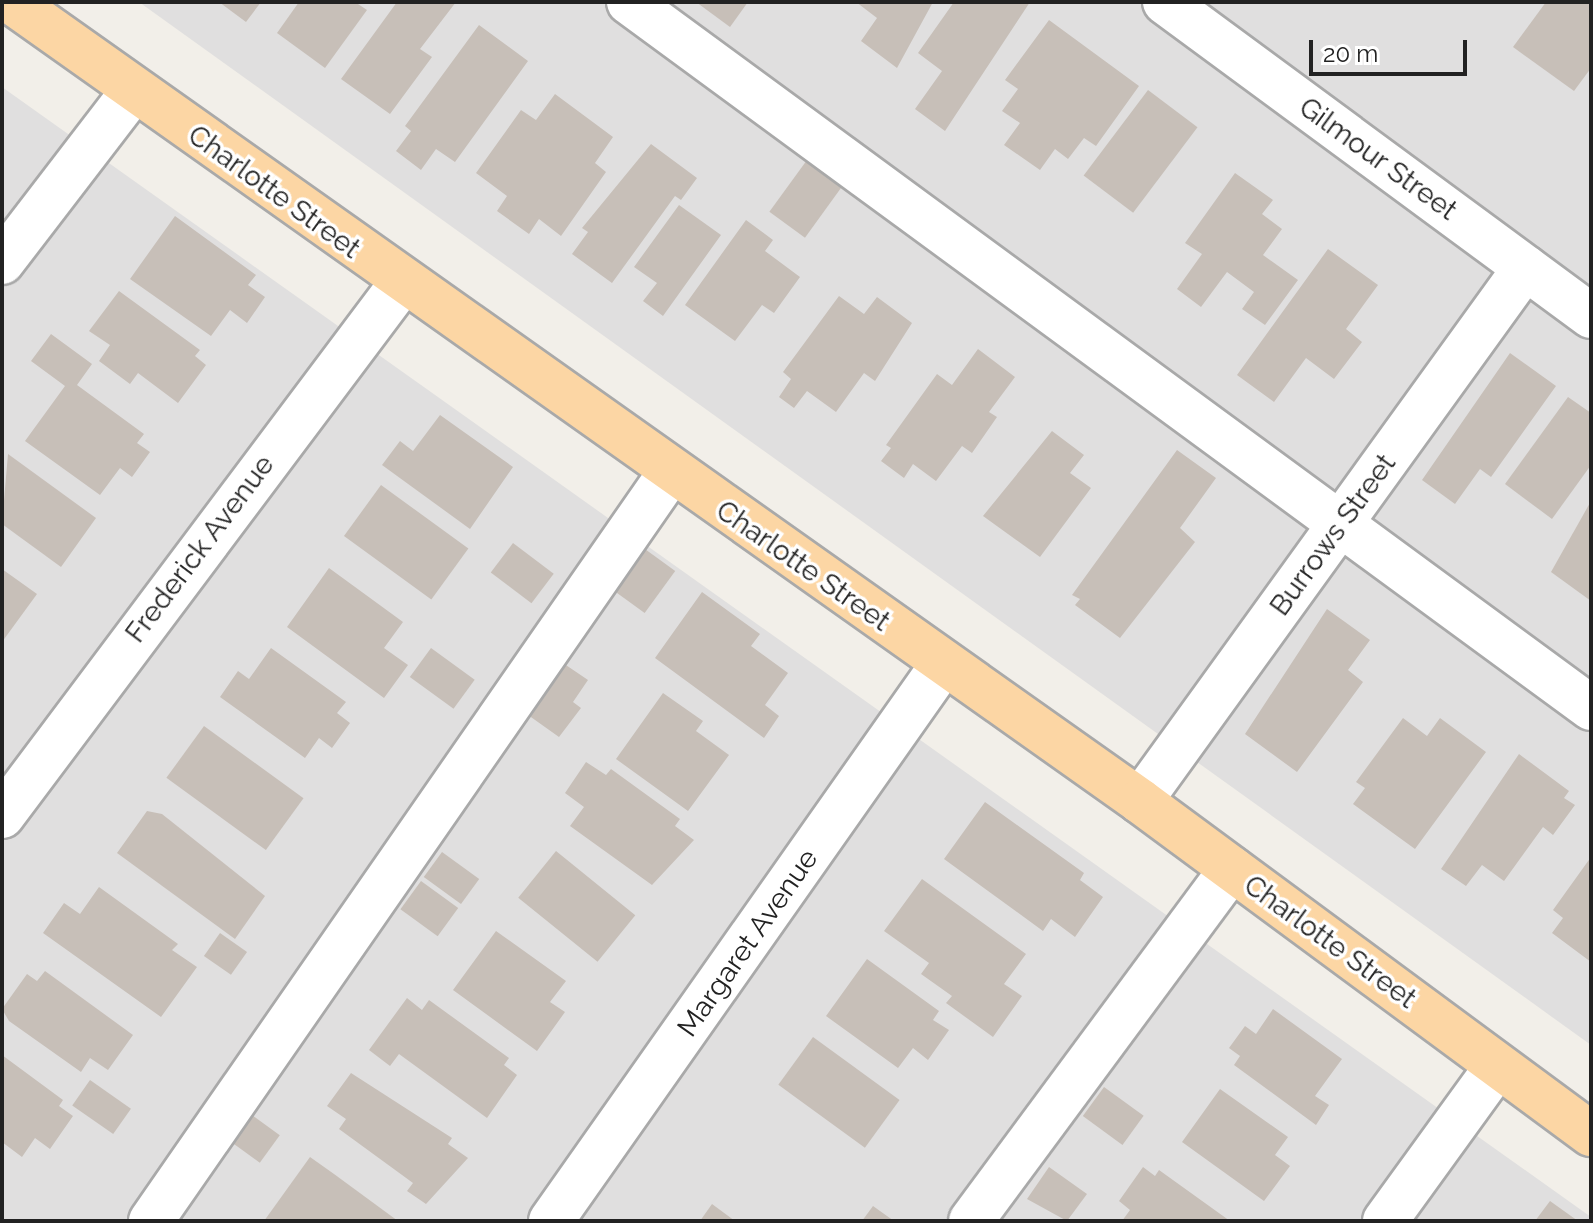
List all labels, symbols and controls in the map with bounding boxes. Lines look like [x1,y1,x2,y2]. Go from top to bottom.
scale bar [1313,24,1471,74]
text: 20 m [1323,39,1378,68]
street label: Gilmour Street [1292,90,1464,228]
street label: Charlotte Street [181,118,367,266]
street label: Frederick Avenue [118,448,282,650]
street label: Burrows Street [1263,448,1403,622]
street label: Charlotte Street [710,494,896,638]
street label: Margaret Avenue [671,842,825,1044]
street label: Charlotte Street [1237,868,1423,1016]

